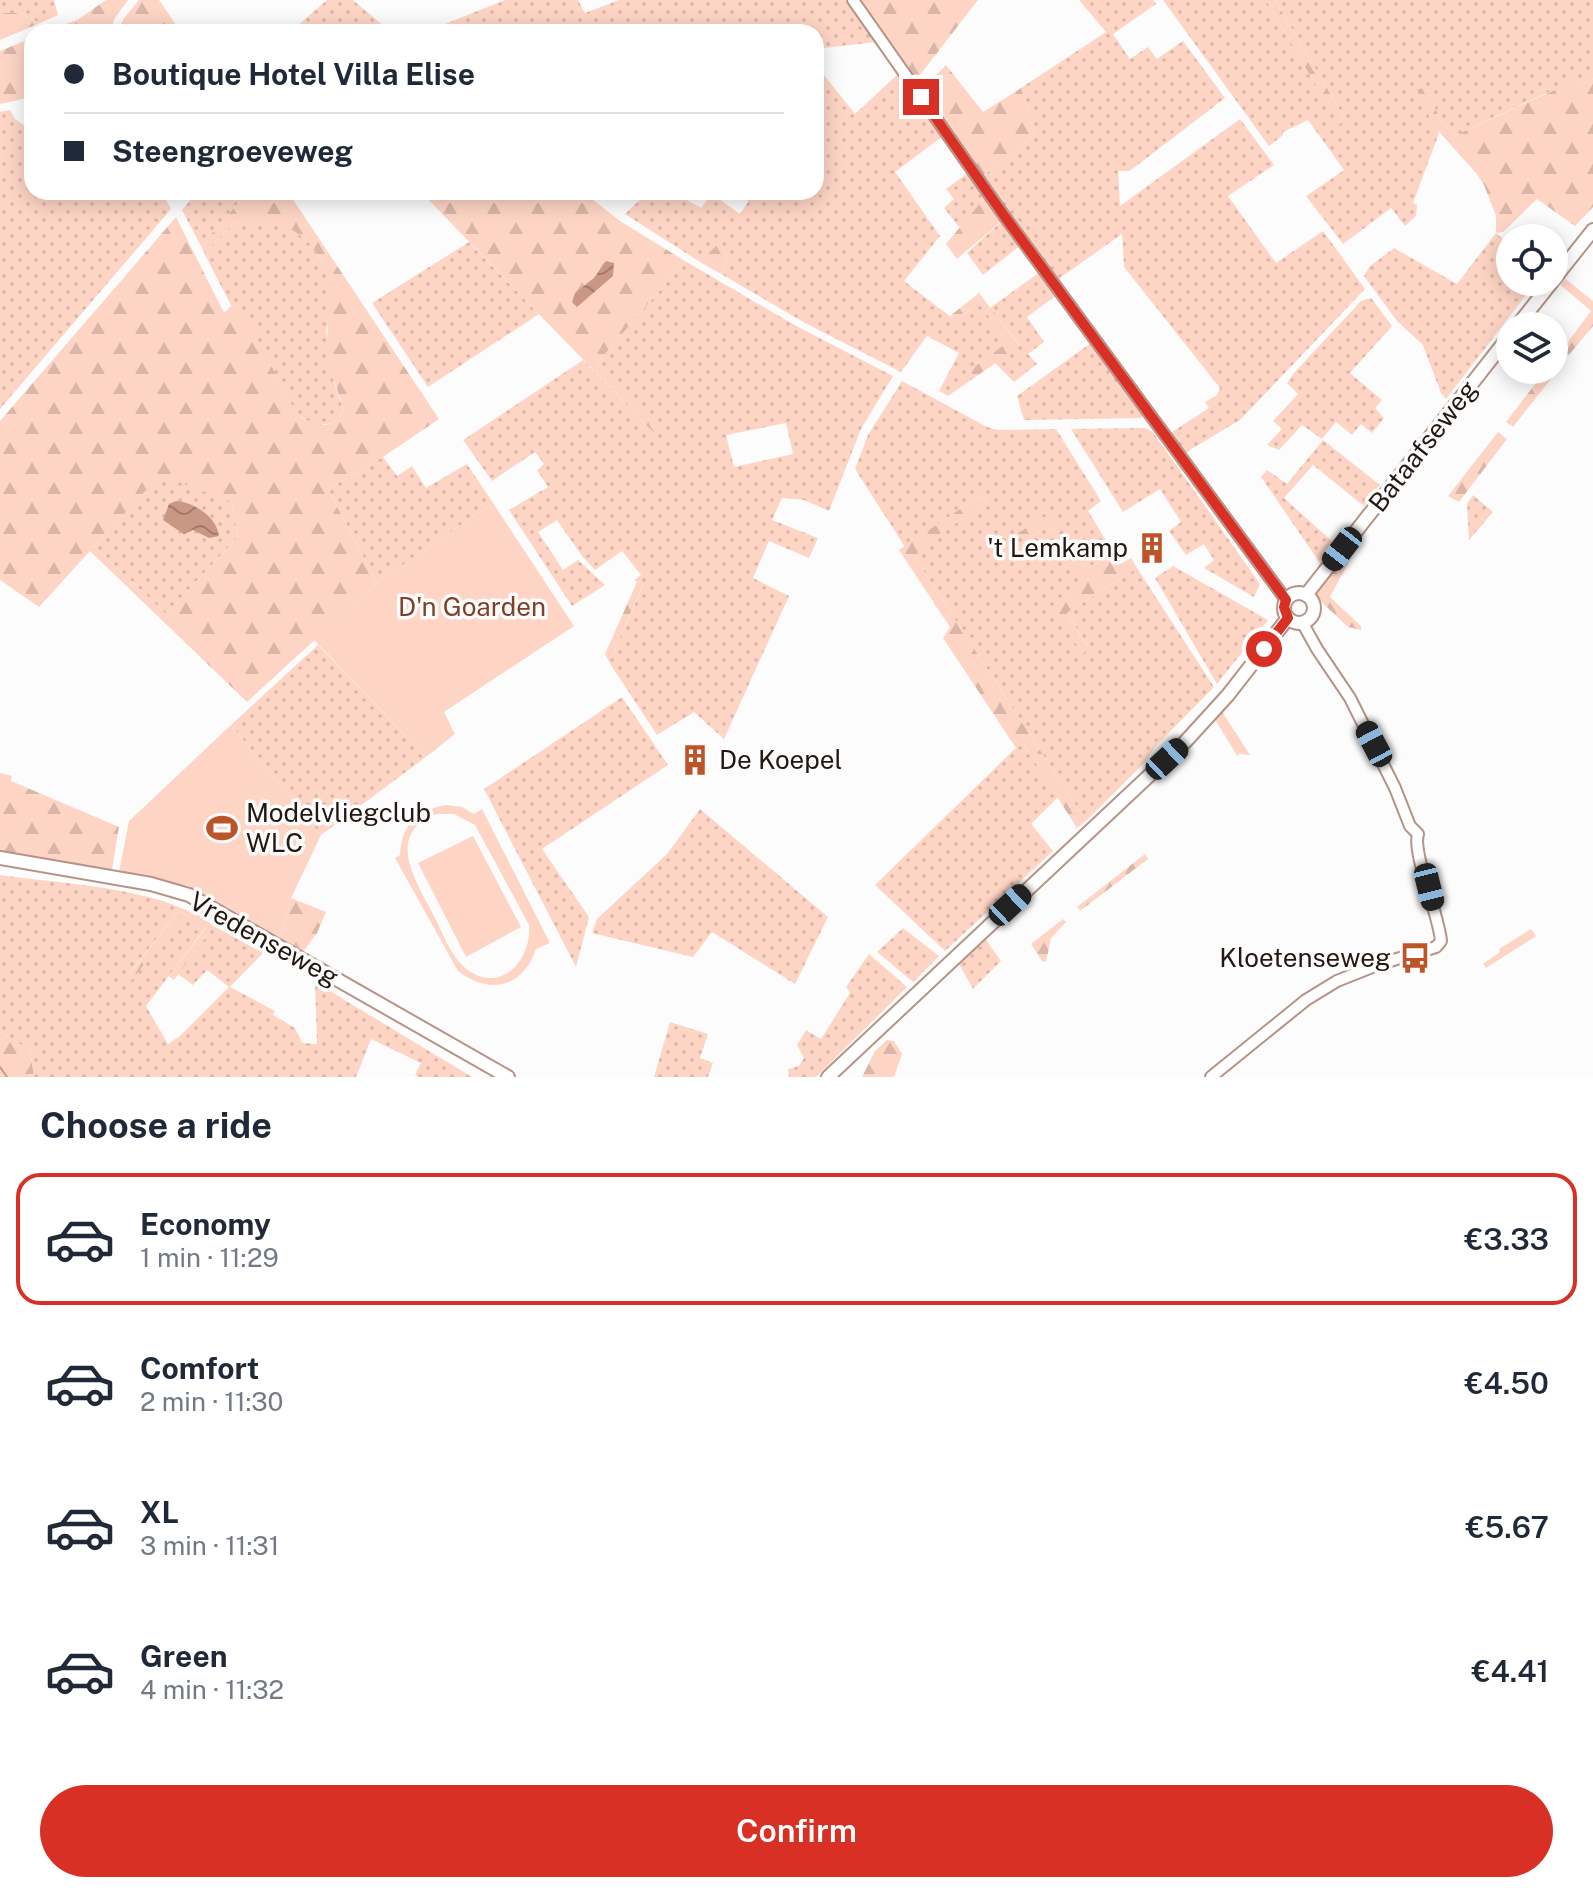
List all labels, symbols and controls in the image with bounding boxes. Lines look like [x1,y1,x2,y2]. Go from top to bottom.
text: Boutique Hotel Villa Elise [112,56,475,92]
route end [903,79,939,115]
text: Steengroeveweg [112,133,353,169]
map controls [1496,224,1568,384]
button: locate [1496,224,1568,296]
button: layers [1496,312,1568,384]
street label: Bataafseweg [1362,374,1484,518]
car [1318,523,1366,575]
building icon: 't Lemkamp [1135,531,1169,565]
place label: 't Lemkamp [987,532,1128,563]
park label: D'n Goarden [398,591,546,622]
route start [1246,631,1282,667]
car [1352,717,1396,771]
car [1141,734,1193,784]
building icon: De Koepel [678,743,712,777]
place label: De Koepel [719,744,842,775]
place label: Modelvliegclub WLC [246,797,431,858]
sports icon: Modelvliegclub WLC [205,811,239,845]
car [1412,861,1446,913]
car [984,880,1036,930]
street label: Vredenseweg [184,885,344,992]
bus stop icon: Kloetenseweg [1398,941,1432,975]
place label: Kloetenseweg [1219,942,1391,973]
text: Choose a ride [40,1104,272,1146]
icon: car [44,1203,116,1275]
text: Economy [140,1206,271,1242]
text: €3.33 [1464,1221,1549,1257]
text: 1 min · 11:29 [140,1242,279,1273]
icon: car [44,1347,116,1419]
text: Comfort [140,1350,259,1386]
text: €4.50 [1465,1365,1549,1401]
text: 2 min · 11:30 [140,1386,284,1417]
icon: car [44,1491,116,1563]
text: XL [140,1494,179,1530]
text: €5.67 [1466,1509,1549,1545]
text: 3 min · 11:31 [140,1530,279,1561]
icon: car [44,1635,116,1707]
text: Green [140,1638,227,1674]
text: €4.41 [1472,1653,1549,1689]
text: 4 min · 11:32 [140,1674,284,1705]
button: Confirm [40,1785,1553,1877]

